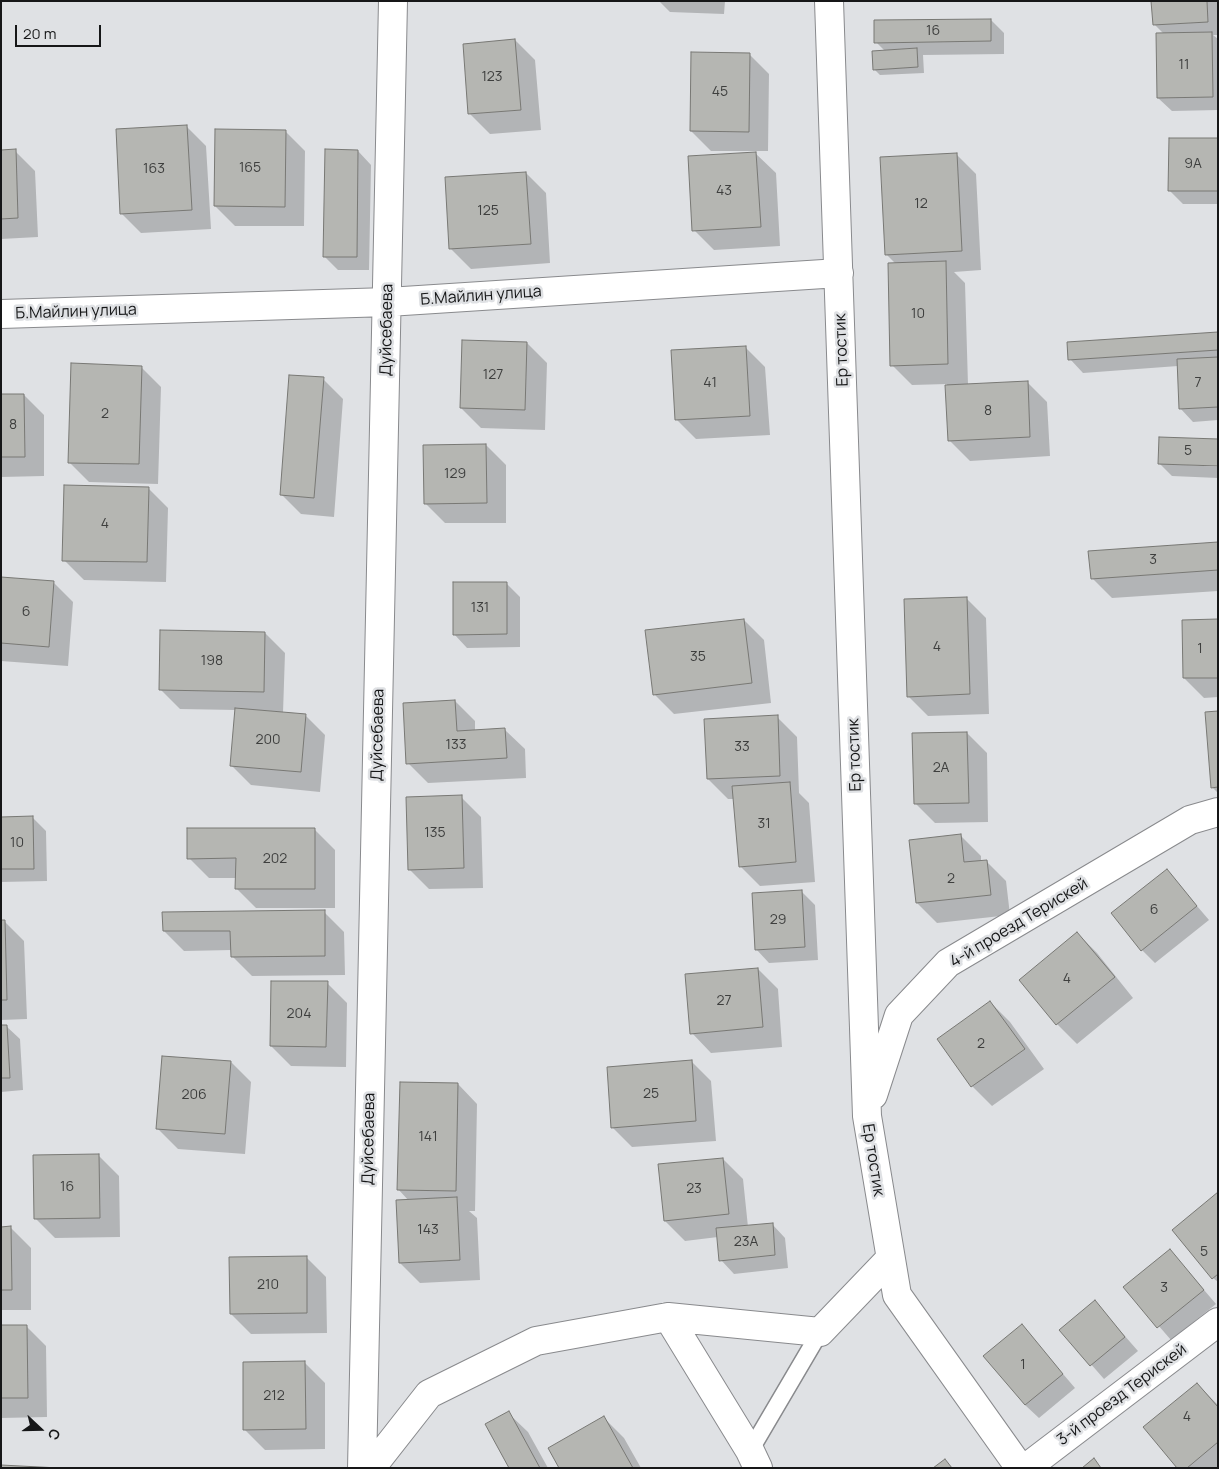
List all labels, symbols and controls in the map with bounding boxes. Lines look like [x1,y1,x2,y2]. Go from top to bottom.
scale bar [18,15,104,47]
text: 20 m [23,23,56,44]
house number: 16 [926,23,940,39]
house number: 11 [1179,57,1189,73]
house number: 123 [481,69,503,85]
house number: 45 [712,84,728,100]
house number: 9А [1184,156,1202,172]
house number: 165 [239,160,261,176]
house number: 163 [143,161,165,177]
house number: 43 [716,183,732,199]
house number: 12 [914,196,928,212]
house number: 125 [477,203,499,219]
street label: Б.Майлин улица [420,282,542,310]
street label: Дуйсебаева [377,284,397,376]
street label: Б.Майлин улица [15,300,137,324]
house number: 10 [911,306,925,322]
street label: Ер тостик [831,313,853,387]
house number: 127 [483,367,503,383]
house number: 41 [703,375,717,391]
house number: 7 [1194,375,1202,391]
house number: 8 [984,403,992,419]
house number: 2 [101,406,109,422]
house number: 8 [9,417,17,433]
house number: 5 [1184,443,1192,459]
house number: 129 [444,466,466,482]
house number: 4 [101,516,109,532]
house number: 3 [1149,552,1157,568]
house number: 131 [471,600,489,616]
house number: 6 [22,604,30,620]
house number: 4 [933,639,941,655]
house number: 1 [1197,641,1203,657]
house number: 35 [690,649,706,665]
house number: 198 [201,653,223,669]
street label: Дуйсебаева [368,689,388,781]
street label: Ер тостик [844,718,866,792]
house number: 200 [255,732,281,748]
house number: 133 [446,737,466,753]
house number: 33 [734,739,750,755]
house number: 2А [933,760,949,776]
house number: 31 [757,816,771,832]
house number: 135 [424,825,446,841]
house number: 10 [10,835,24,851]
house number: 202 [263,851,287,867]
house number: 2 [947,871,955,887]
street label: 4-й проезд Терискей [946,874,1092,972]
house number: 6 [1150,902,1158,918]
house number: 29 [770,912,786,928]
house number: 4 [1063,971,1071,987]
house number: 27 [716,993,732,1009]
house number: 204 [287,1006,311,1022]
house number: 2 [977,1036,985,1052]
house number: 25 [643,1086,659,1102]
house number: 206 [181,1087,207,1103]
street label: Дуйсебаева [359,1093,379,1185]
street label: Ер тостик [858,1122,888,1198]
house number: 141 [418,1129,438,1145]
house number: 16 [60,1179,74,1195]
house number: 23 [686,1181,702,1197]
house number: 143 [417,1222,439,1238]
house number: 23А [734,1234,758,1250]
house number: 5 [1200,1244,1208,1260]
house number: 210 [257,1277,279,1293]
house number: 3 [1160,1280,1168,1296]
street label: 3-й проезд Терискей [1053,1340,1191,1450]
house number: 1 [1020,1357,1026,1373]
house number: 212 [263,1388,285,1404]
north arrow [15,1404,65,1454]
house number: 4 [1183,1409,1191,1425]
text: С [44,1426,65,1443]

